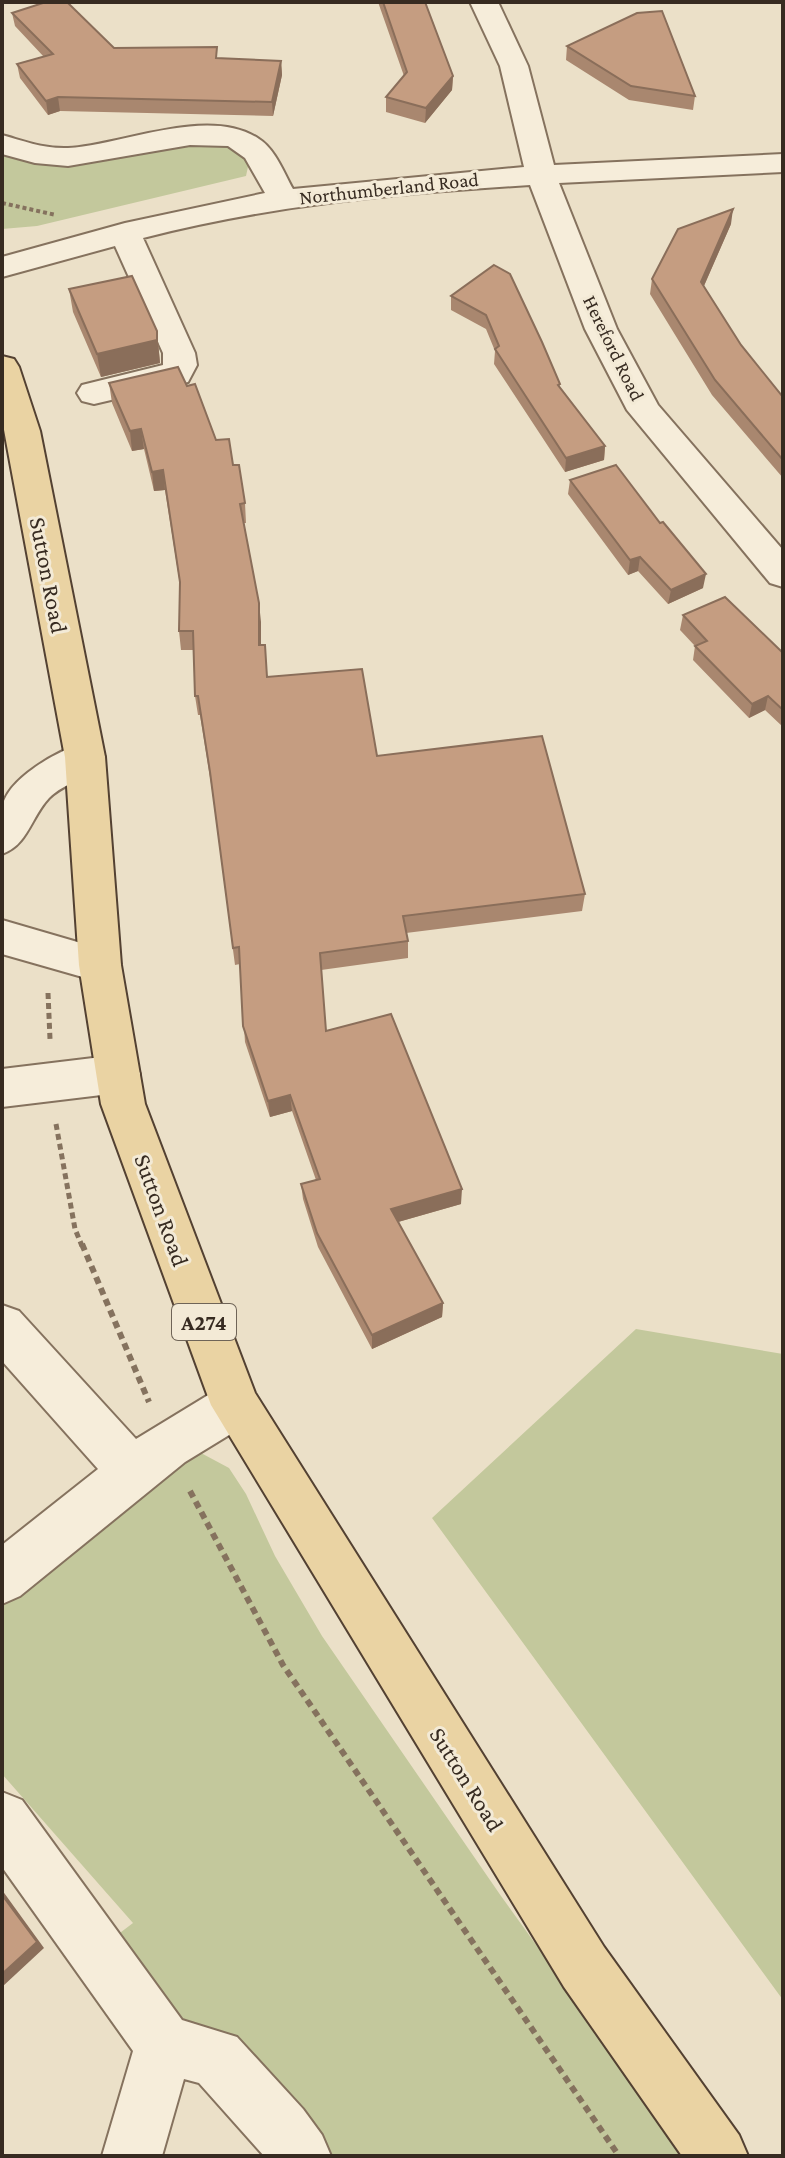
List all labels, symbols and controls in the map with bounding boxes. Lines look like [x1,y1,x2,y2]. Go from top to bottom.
street label: Northumberland Road [298,168,480,208]
street label: Hereford Road [579,292,649,405]
street label: Sutton Road [25,515,74,636]
street label: Sutton Road [129,1150,195,1270]
road number: A274 [172,1304,236,1340]
street label: Sutton Road [424,1722,510,1836]

